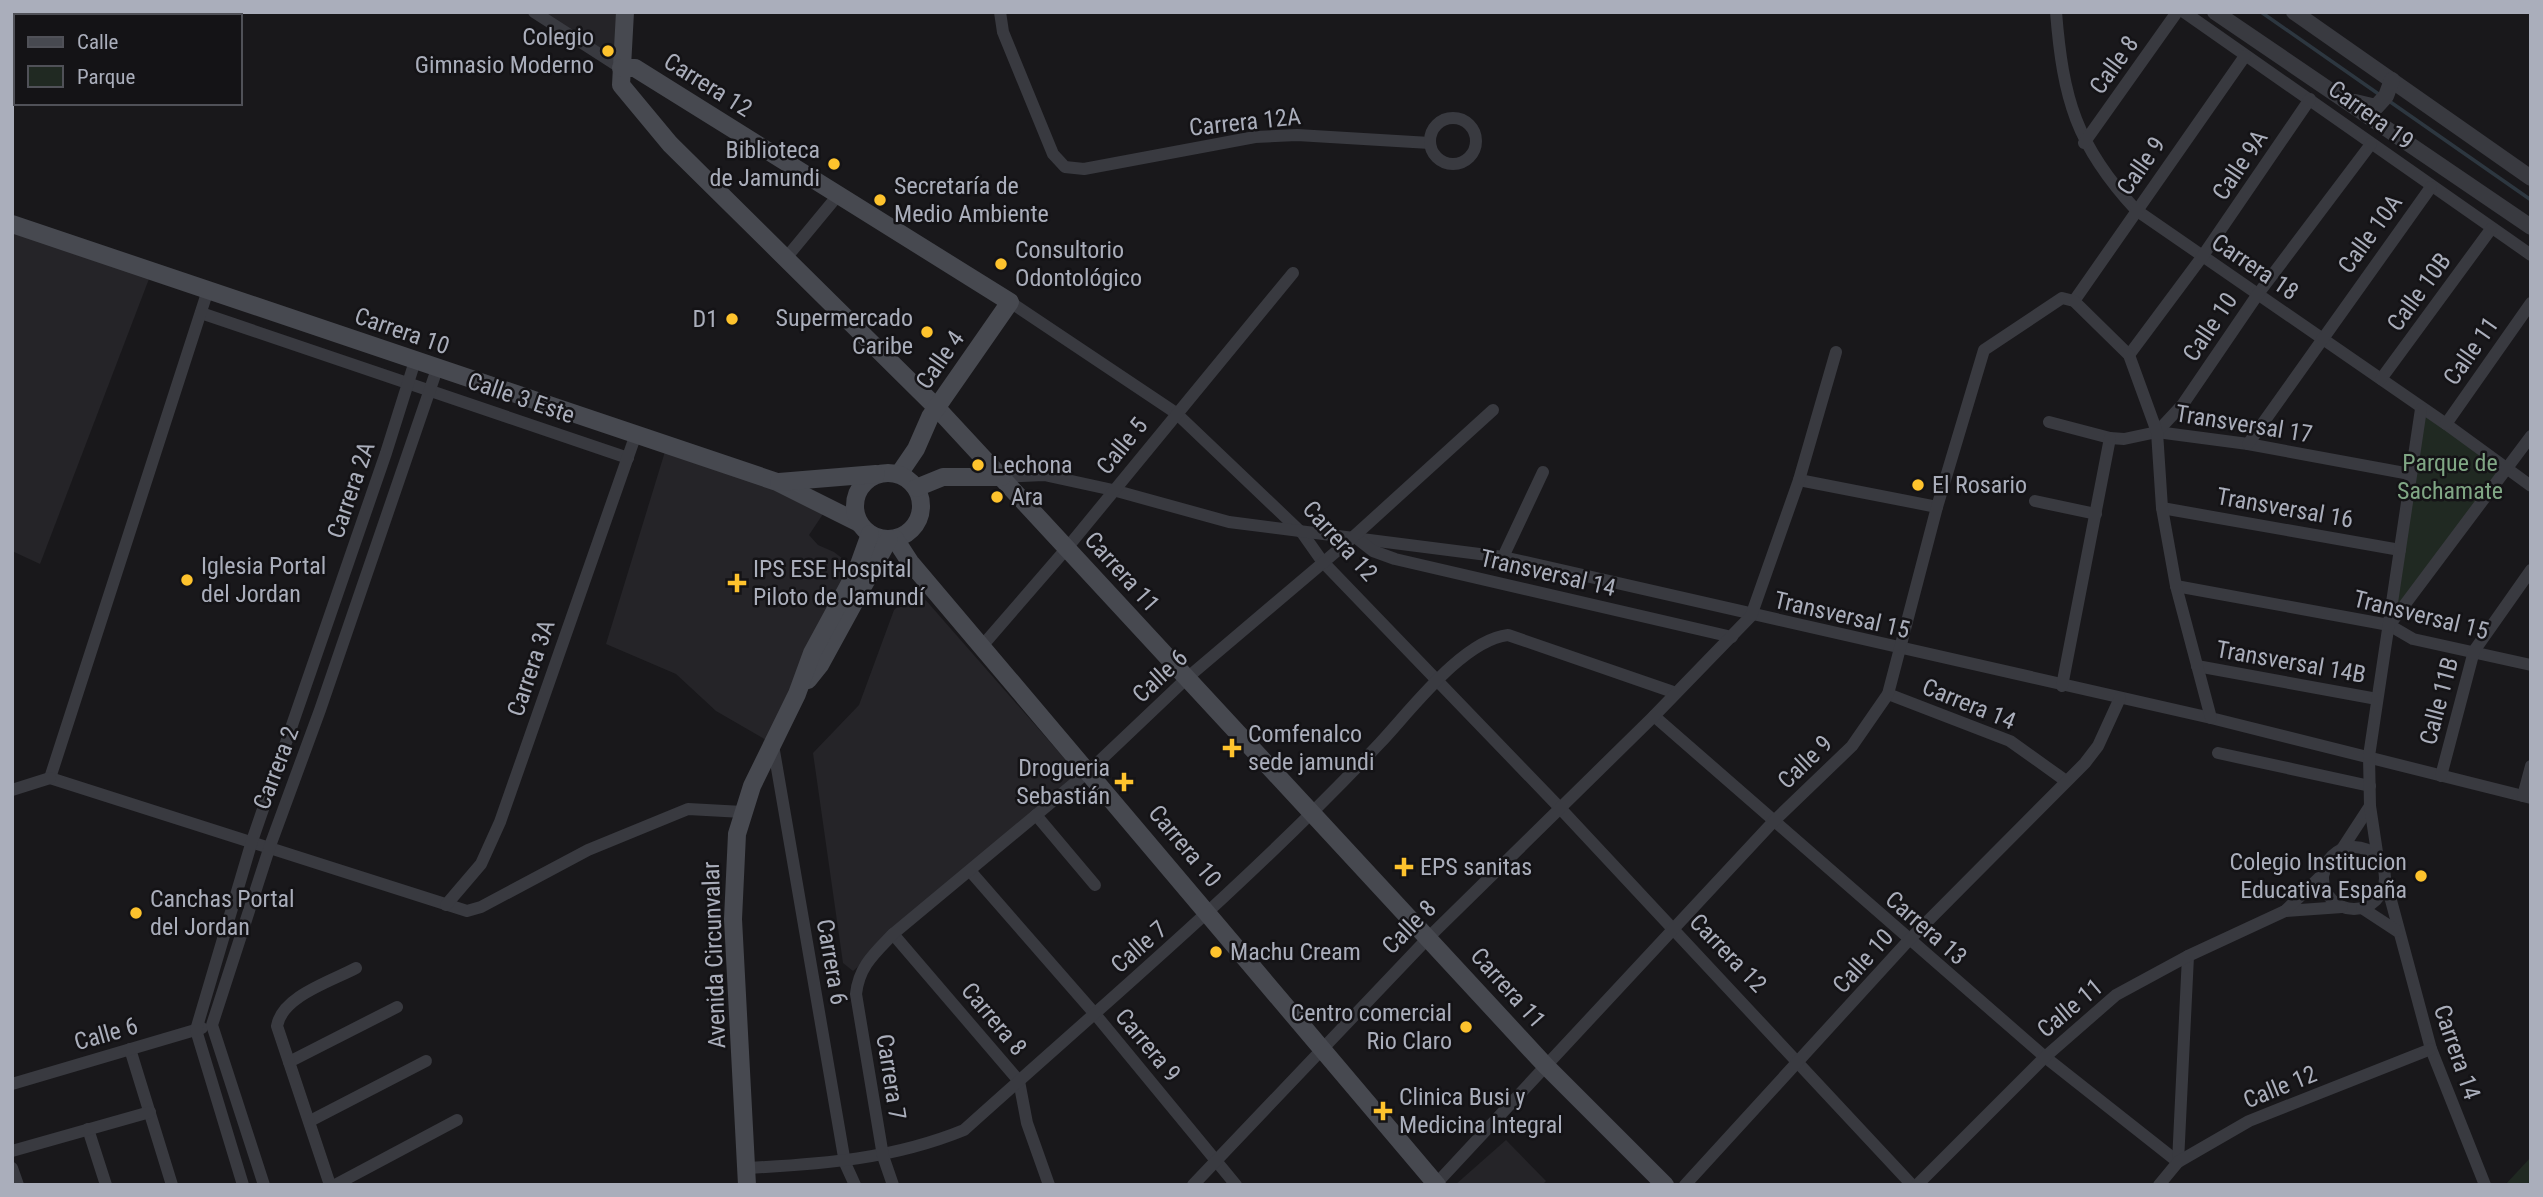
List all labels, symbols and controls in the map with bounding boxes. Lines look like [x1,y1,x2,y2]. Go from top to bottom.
legend [14,14,242,105]
place label: Colegio Gimnasio Moderno [415,23,594,79]
text: Calle [77,30,119,54]
street label: Calle 8 [2084,31,2144,99]
marker: Colegio Gimnasio Moderno [600,43,616,59]
street label: Carrera 12 [659,47,757,123]
text: Parque [77,65,135,89]
street label: Carrera 19 [2323,75,2419,155]
street label: Carrera 12A [1188,102,1302,142]
street label: Calle 9A [2206,124,2274,205]
street label: Calle 9 [2111,131,2171,201]
place label: Biblioteca de Jamundi [710,136,820,192]
marker: Biblioteca de Jamundi [826,156,842,172]
place label: Secretaría de Medio Ambiente [894,172,1049,228]
street label: Calle 10A [2332,189,2408,279]
marker: Secretaría de Medio Ambiente [872,192,888,208]
street label: Carrera 18 [2206,228,2304,306]
place label: Consultorio Odontológico [1015,236,1142,292]
street label: Calle 10B [2381,247,2457,337]
marker: Consultorio Odontológico [993,256,1009,272]
street label: Calle 10 [2177,287,2243,367]
street label: Carrera 10 [351,302,453,360]
place label: Supermercado Caribe [776,304,913,360]
place label: D1 [692,305,718,333]
marker: D1 [724,311,740,327]
street label: Calle 11 [2438,312,2504,390]
marker: Supermercado Caribe [919,324,935,340]
street label: Calle 4 [910,325,970,395]
street label: Calle 3 Este [464,367,578,429]
street label: Transversal 17 [2173,399,2315,449]
street label: Calle 5 [1091,412,1153,480]
street label: Carrera 2A [321,438,381,542]
park label: Parque de Sachamate [2397,449,2503,505]
place label: Lechona [992,451,1073,479]
marker: Lechona [970,457,986,473]
place label: El Rosario [1932,471,2027,499]
marker: El Rosario [1910,477,1926,493]
street label: Transversal 16 [2214,482,2356,534]
place label: Ara [1011,483,1043,511]
marker: Ara [989,489,1005,505]
street label: Carrera 12 [1297,495,1383,587]
street label: Carrera 11 [1079,526,1165,618]
street label: Transversal 14 [1477,544,1619,602]
place label: Iglesia Portal del Jordan [201,552,326,608]
place label: IPS ESE Hospital Piloto de Jamundí [753,555,926,611]
marker: Iglesia Portal del Jordan [179,572,195,588]
marker: IPS ESE Hospital Piloto de Jamundí [727,573,747,593]
street label: Transversal 15 [2350,585,2492,645]
street label: Transversal 15 [1771,586,1913,644]
street label: Carrera 3A [501,616,561,720]
street label: Transversal 14B [2214,635,2368,689]
street label: Calle 6 [1127,644,1193,708]
street label: Calle 11B [2414,654,2464,748]
street label: Carrera 14 [1918,673,2020,735]
place label: Comfenalco sede jamundi [1248,720,1374,776]
street label: Carrera 2 [247,723,305,813]
street label: Calle 9 [1772,729,1838,795]
marker: Comfenalco sede jamundi [1222,738,1242,758]
place label: Drogueria Sebastián [1016,754,1110,810]
marker: Drogueria Sebastián [1116,774,1132,790]
street label: Carrera 10 [1143,799,1227,893]
place label: Colegio Institucion Educativa España [2230,848,2407,904]
place label: EPS sanitas [1420,853,1532,881]
marker: EPS sanitas [1394,857,1414,877]
street label: Avenida Circunvalar [697,861,731,1049]
marker: Colegio Institucion Educativa España [2413,868,2429,884]
place label: Canchas Portal del Jordan [150,885,295,941]
street label: Carrera 13 [1880,885,1972,971]
street label: Calle 8 [1376,894,1442,960]
marker: Canchas Portal del Jordan [128,905,144,921]
street label: Carrera 12 [1684,908,1772,998]
street label: Calle 7 [1105,915,1173,979]
street label: Carrera 6 [811,917,853,1007]
street label: Calle 10 [1827,923,1899,999]
place label: Machu Cream [1230,938,1361,966]
street label: Carrera 11 [1465,942,1551,1034]
marker: Machu Cream [1208,944,1224,960]
street label: Calle 11 [2032,973,2108,1043]
street label: Carrera 8 [955,977,1033,1061]
place label: Centro comercial Rio Claro [1291,999,1452,1055]
street label: Carrera 14 [2428,1001,2486,1103]
street label: Carrera 9 [1109,1003,1187,1087]
street label: Calle 6 [71,1012,141,1056]
marker: Centro comercial Rio Claro [1458,1019,1474,1035]
street label: Carrera 7 [870,1032,912,1122]
street label: Calle 12 [2239,1060,2321,1114]
place label: Clinica Busi y Medicina Integral [1399,1083,1563,1139]
marker: Clinica Busi y Medicina Integral [1373,1101,1393,1121]

